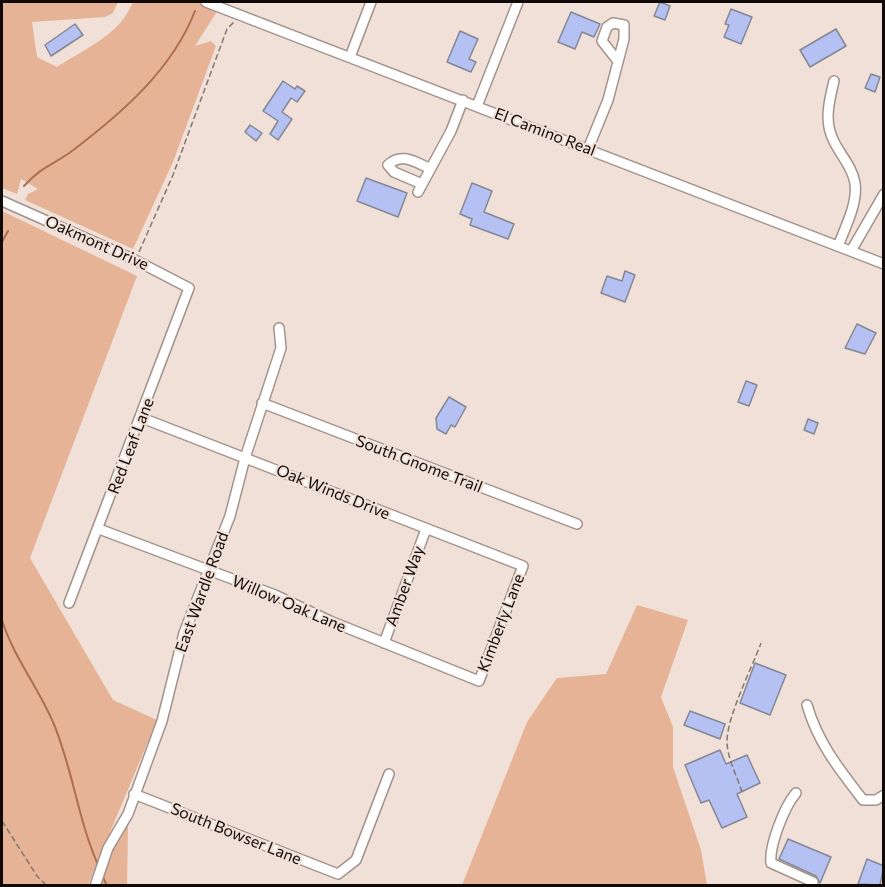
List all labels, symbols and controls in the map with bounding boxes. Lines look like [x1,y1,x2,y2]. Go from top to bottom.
street label: El Camino Real [492,104,598,160]
street label: Oakmont Drive [42,212,152,274]
street label: Red Leaf Lane [104,395,158,497]
street label: South Gnome Trail [353,431,485,497]
street label: Oak Winds Drive [273,460,393,524]
street label: East Wardle Road [171,529,233,655]
street label: Amber Way [382,543,428,629]
street label: Willow Oak Lane [229,571,349,637]
street label: Kimberly Lane [473,571,529,675]
street label: South Bowser Lane [168,799,304,869]

